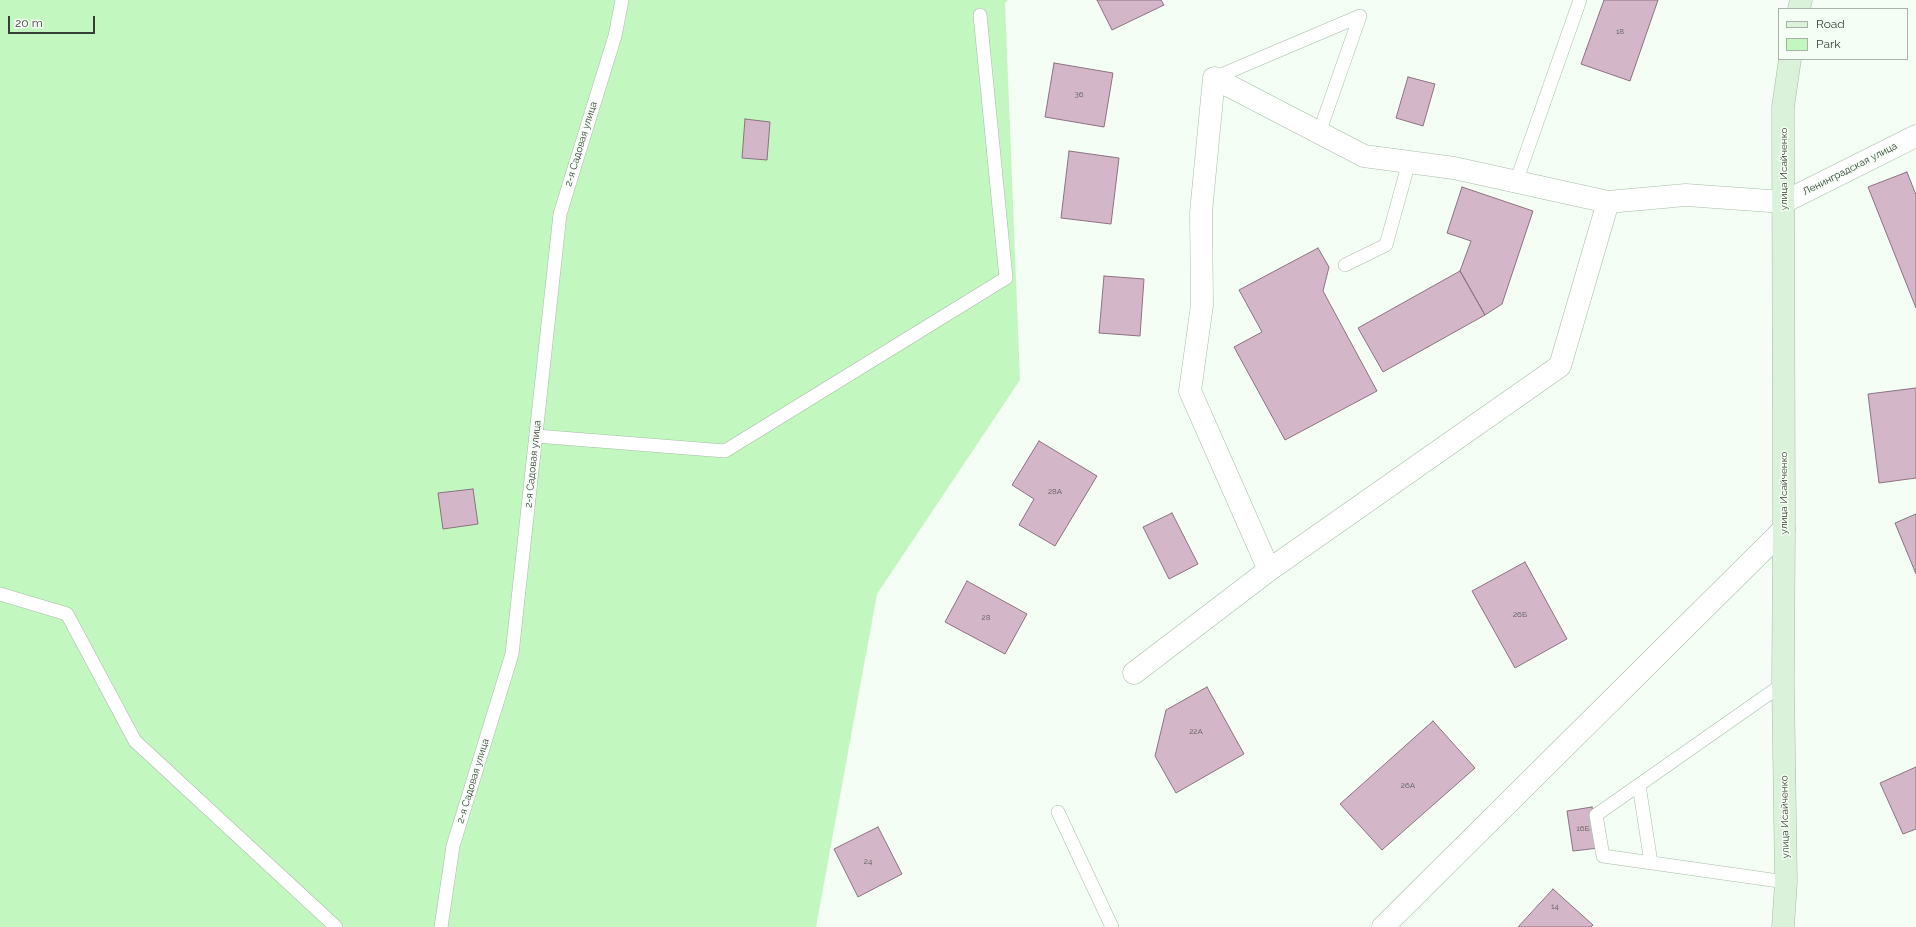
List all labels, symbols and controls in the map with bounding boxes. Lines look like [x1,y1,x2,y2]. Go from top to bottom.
scale bar [10,8,97,34]
legend [1778,8,1908,60]
text: 20 m [15,16,43,30]
text: Road [1816,17,1845,31]
house number: 18 [1616,27,1624,37]
text: Park [1816,37,1841,51]
house number: 36 [1074,90,1084,100]
street label: 2-я Садовая улица [562,100,600,188]
street label: улица Исайченко [1778,127,1790,211]
street label: Ленинградская улица [1801,140,1899,198]
street label: 2-я Садовая улица [522,420,544,508]
street label: улица Исайченко [1778,451,1790,535]
house number: 28А [1048,487,1062,497]
house number: 26Б [1513,610,1527,620]
house number: 28 [982,613,990,623]
house number: 22А [1189,727,1203,737]
street label: 2-я Садовая улица [454,737,492,825]
street label: улица Исайченко [1778,775,1792,859]
house number: 26А [1401,781,1415,791]
house number: 16Б [1576,824,1590,834]
house number: 24 [864,857,872,867]
house number: 14 [1551,902,1559,912]

